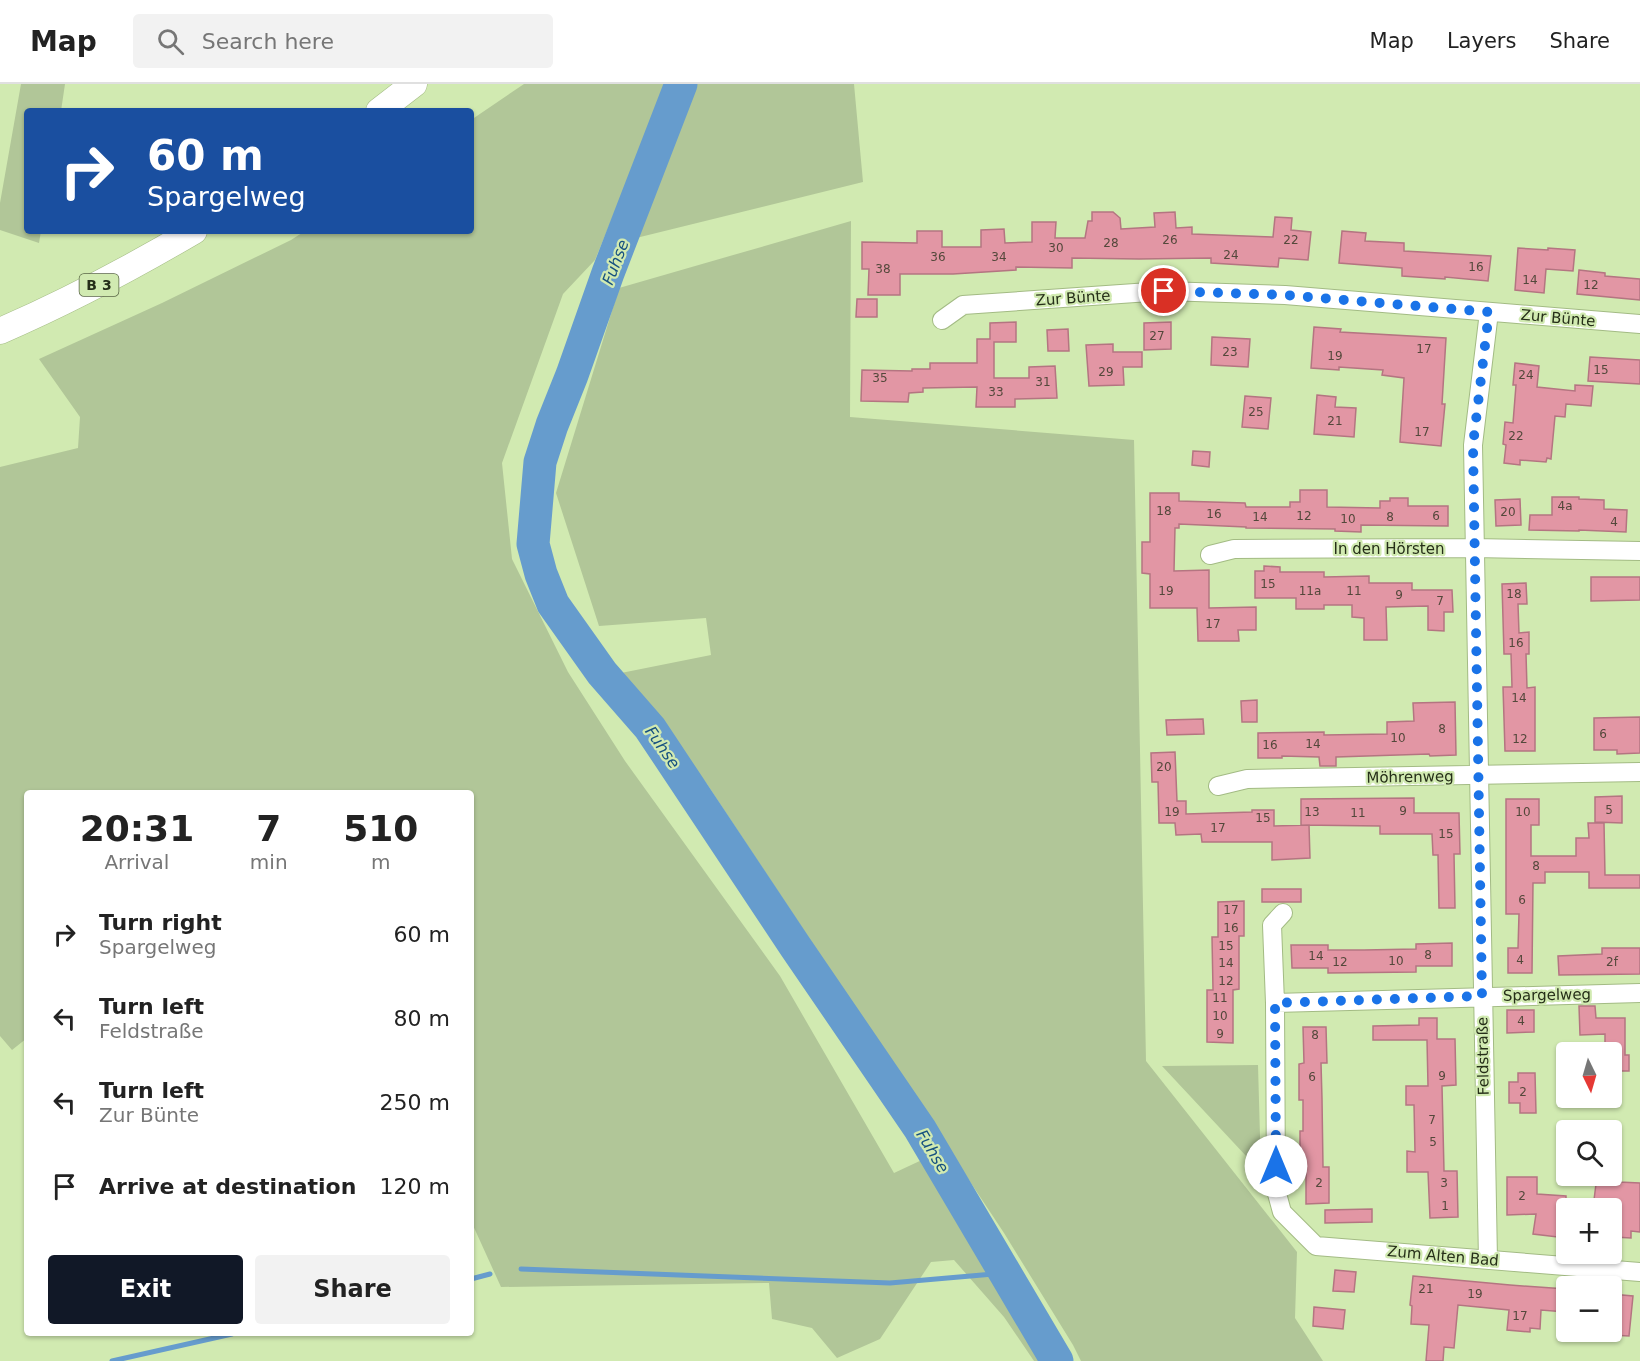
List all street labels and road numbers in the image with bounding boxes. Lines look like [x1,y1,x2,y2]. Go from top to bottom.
road number: B 3 [80,274,118,296]
street label: Zur Bünte [1035,286,1111,310]
street label: Zur Bünte [1520,306,1596,330]
street label: In den Hörsten [1334,540,1444,558]
street label: Möhrenweg [1366,767,1454,787]
street label: Spargelweg [1503,985,1591,1005]
street label: Feldstraße [1473,1017,1493,1095]
street label: Zum Alten Bad [1386,1242,1500,1270]

